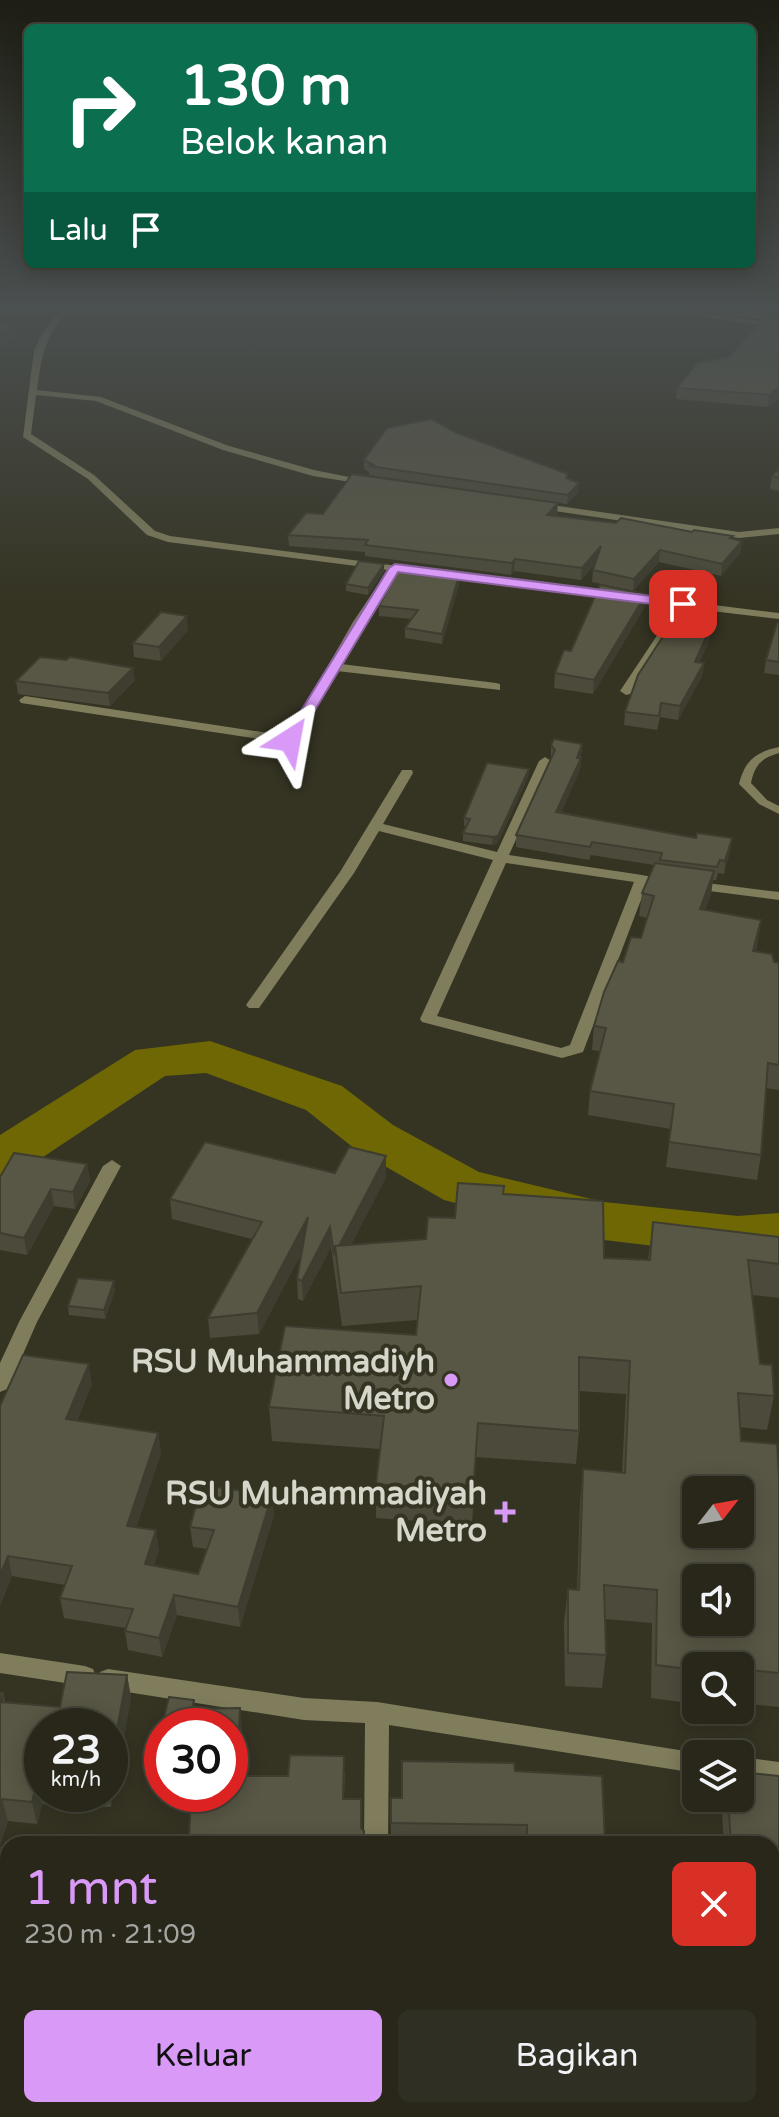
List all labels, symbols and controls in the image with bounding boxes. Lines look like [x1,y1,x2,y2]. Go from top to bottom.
text: 130 m [180,53,351,120]
icon: right [48,56,152,160]
text: Belok kanan [180,121,389,164]
icon: arrive [124,208,168,252]
text: Lalu [48,212,108,249]
pin [649,570,717,638]
icon: arrive [661,582,705,626]
position arrow [248,698,332,782]
place label: RSU Muhammadiyh Metro [131,1343,435,1418]
marker: RSU Muhammadiyh Metro [442,1371,460,1389]
place label: RSU Muhammadiyah Metro [165,1475,487,1550]
north arrow [682,1476,754,1548]
map controls [682,1476,754,1812]
marker: RSU Muhammadiyah Metro [494,1501,516,1523]
button: sound [682,1564,754,1636]
button: search [682,1652,754,1724]
speed limit sign: 30 [144,1708,248,1812]
text: 23 [51,1726,101,1774]
button: layers [682,1740,754,1812]
text: km/h [51,1768,101,1792]
text: 1 mnt [24,1860,158,1918]
button: close [672,1862,756,1946]
text: 230 m · 21:09 [24,1919,196,1950]
button: Keluar [24,2010,382,2102]
button: Bagikan [398,2010,756,2102]

